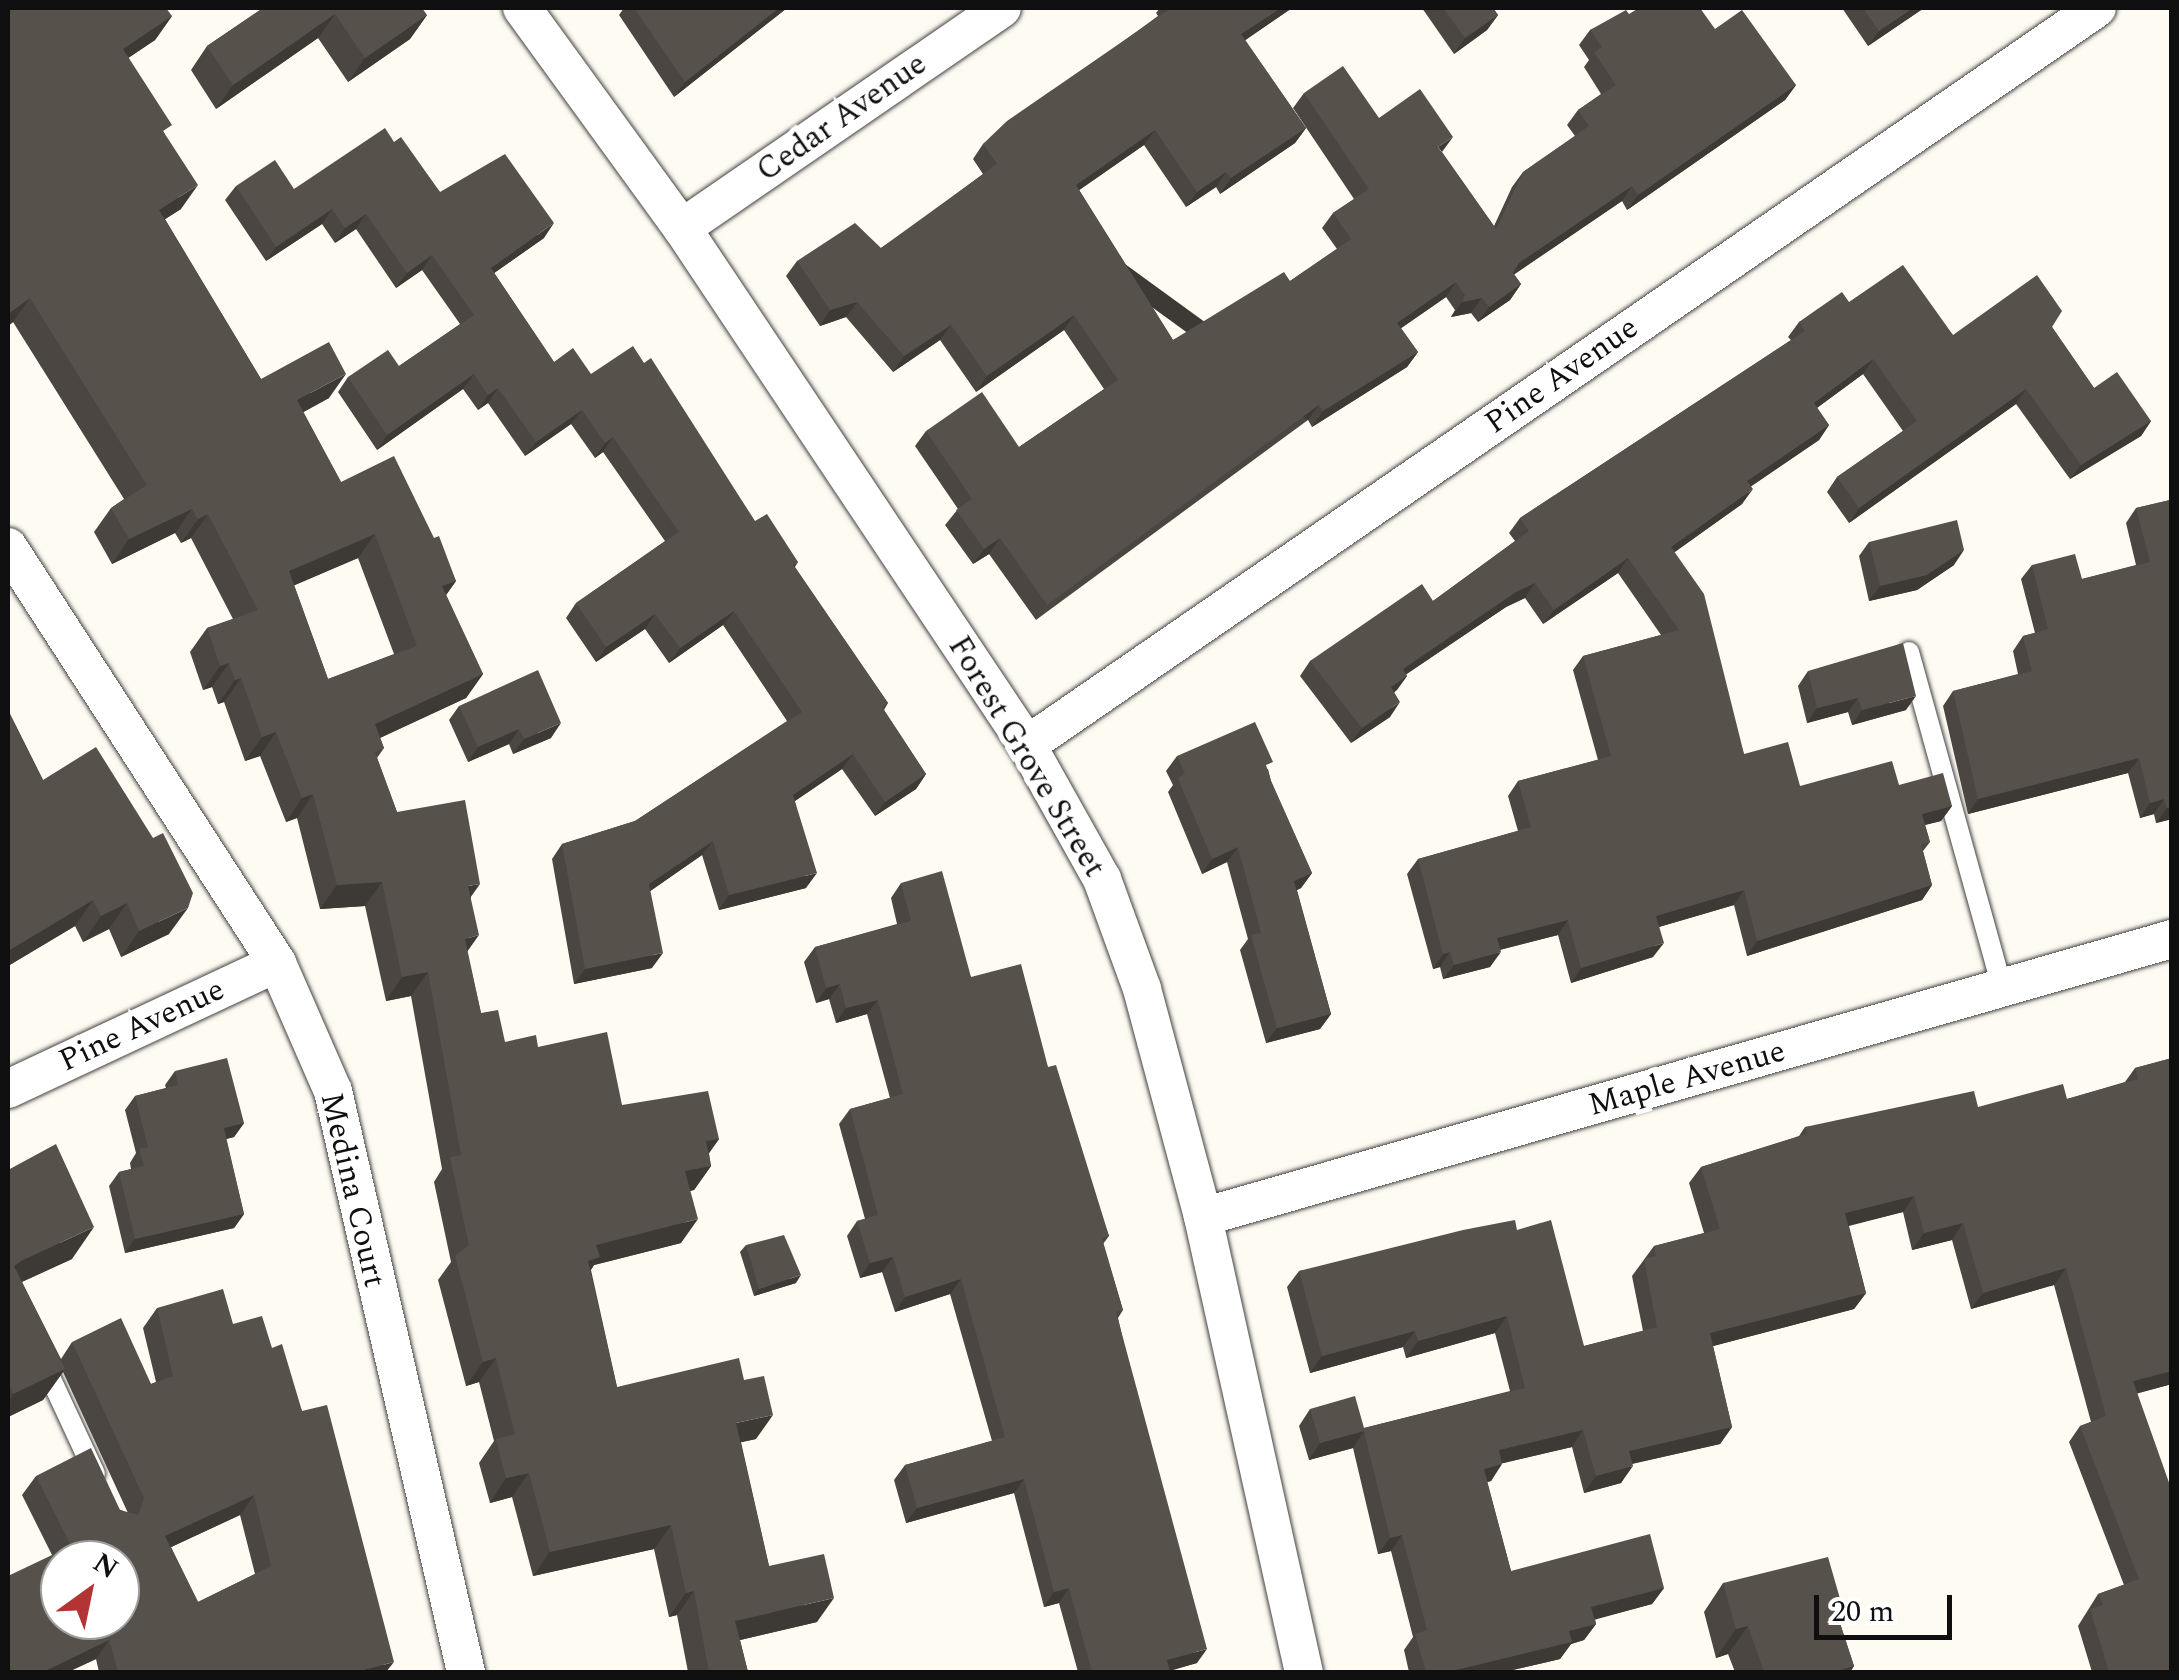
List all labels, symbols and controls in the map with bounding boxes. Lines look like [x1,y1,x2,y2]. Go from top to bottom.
street label: Cedar Avenue [750,45,934,191]
street label: Pine Avenue [1478,309,1646,443]
street label: Forest Grove Street [939,630,1113,884]
street label: Pine Avenue [53,971,231,1081]
street label: Maple Avenue [1584,1033,1790,1125]
street label: Medina Court [311,1089,393,1291]
north arrow [40,1540,140,1640]
text: N [84,1542,127,1590]
scale bar [1819,1575,1956,1637]
text: 20 m [1831,1589,1894,1635]

